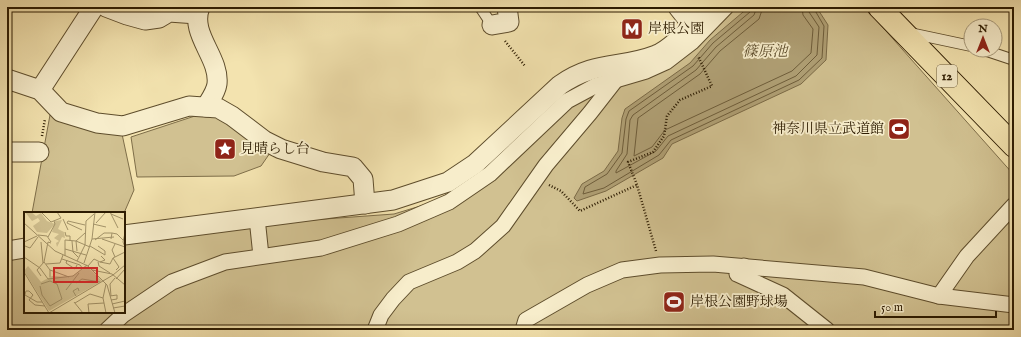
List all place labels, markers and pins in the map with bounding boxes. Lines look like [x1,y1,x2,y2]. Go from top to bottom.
metro station icon: 岸根公園 [619,16,645,42]
place label: 岸根公園 [648,20,704,38]
sports icon: 神奈川県立武道館 [886,116,912,142]
place label: 神奈川県立武道館 [772,120,884,138]
place icon: 見晴らし台 [212,136,238,162]
place label: 見晴らし台 [240,140,310,158]
sports icon: 岸根公園野球場 [661,289,687,315]
place label: 岸根公園野球場 [690,293,788,311]

